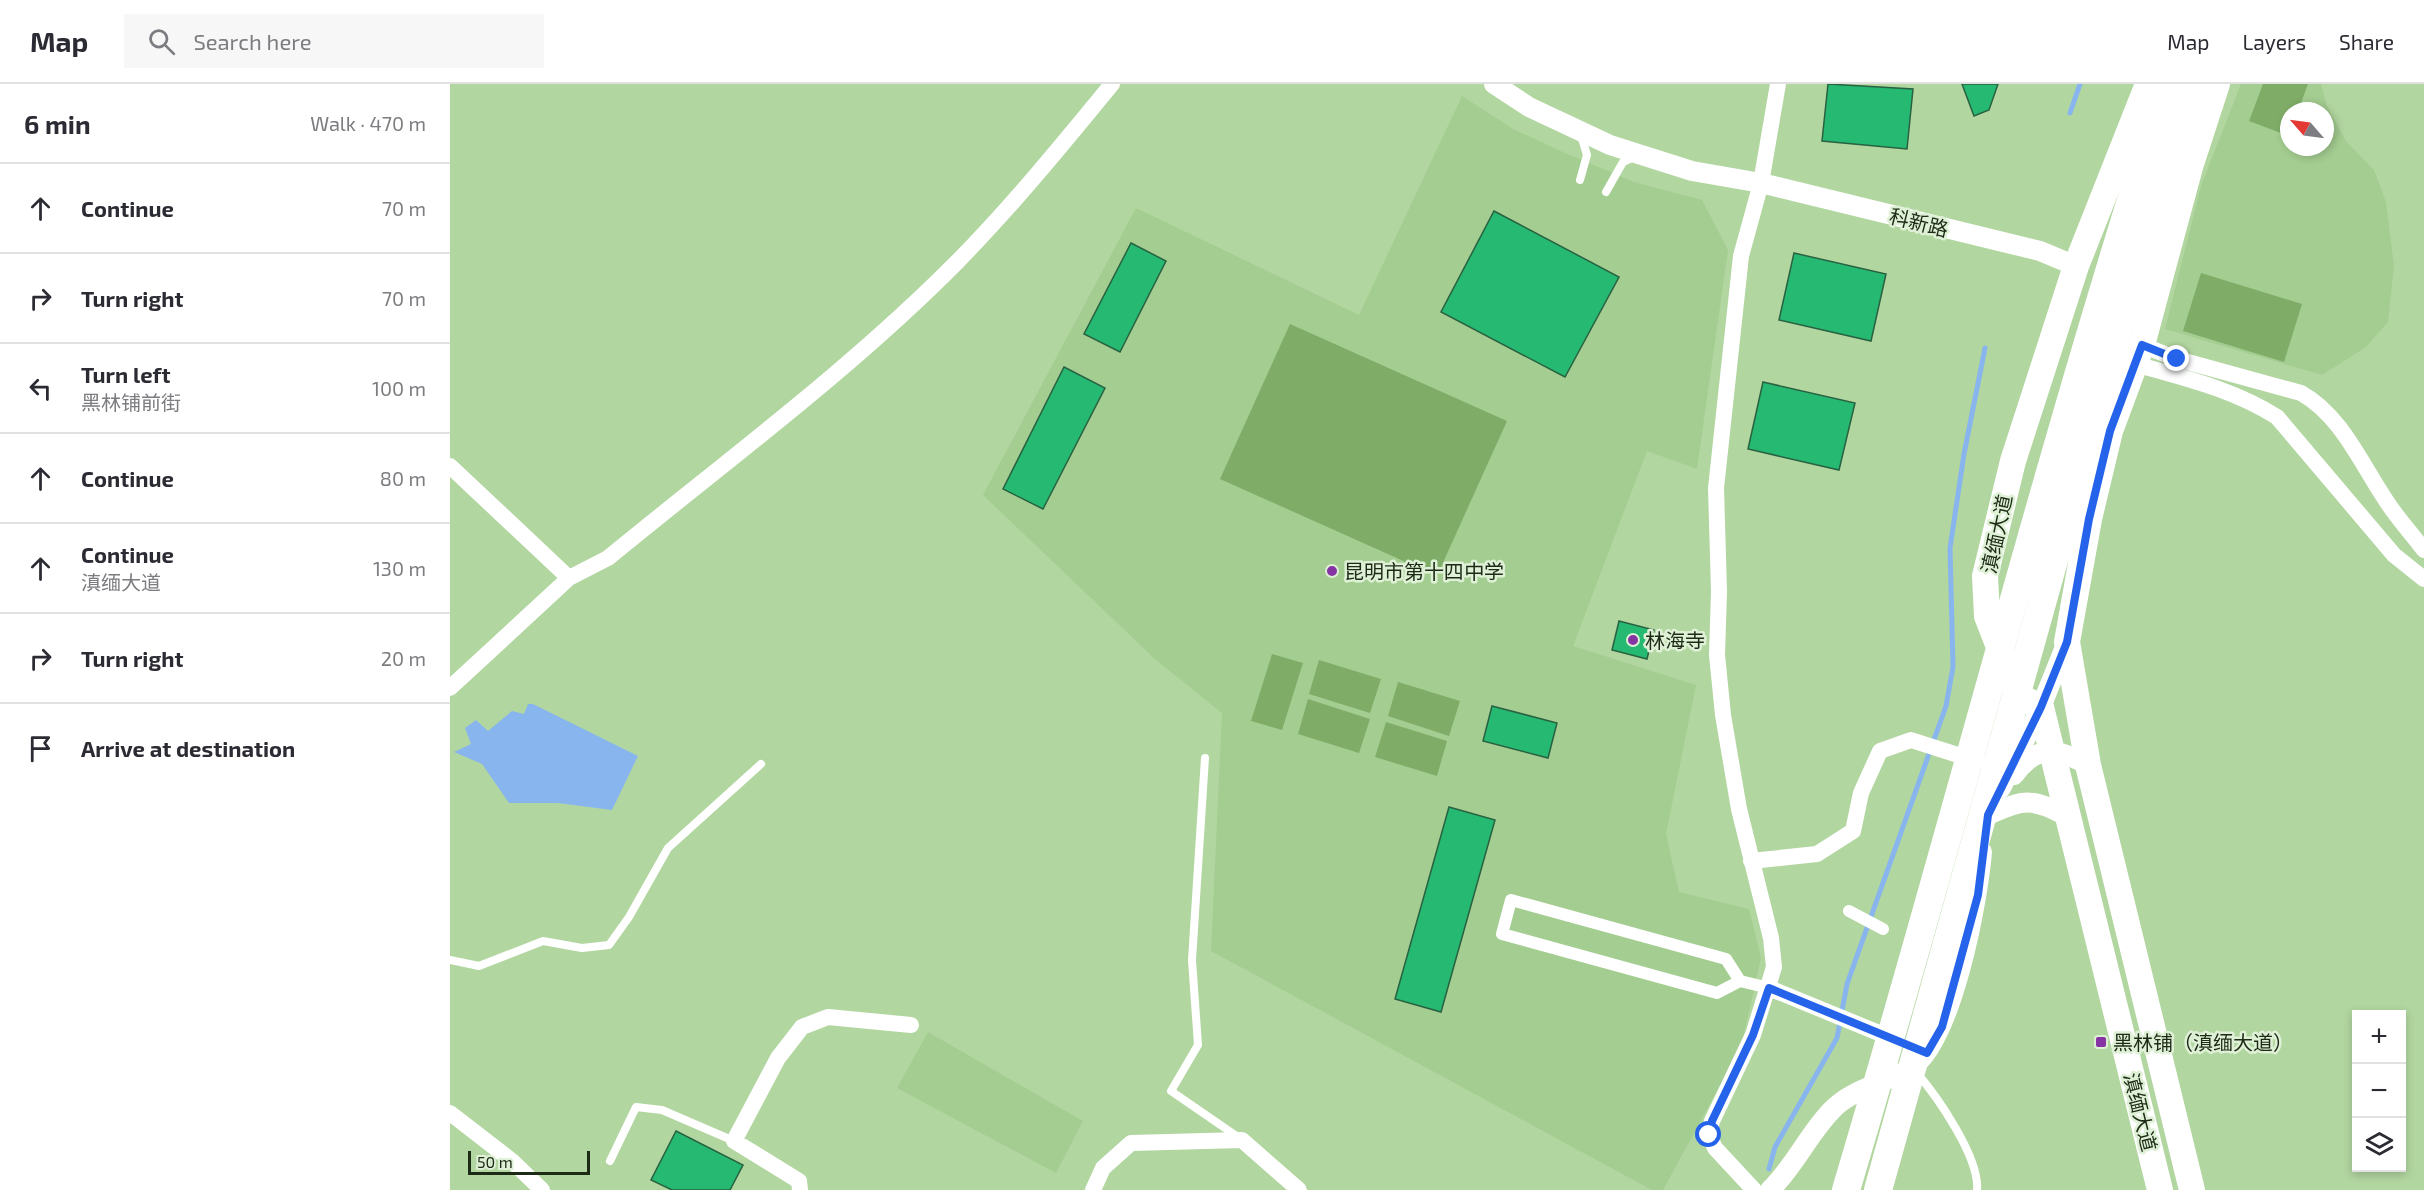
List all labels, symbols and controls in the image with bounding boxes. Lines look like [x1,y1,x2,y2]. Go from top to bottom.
search box [124,14,544,68]
text: Map [30,24,88,58]
icon: search [145,25,178,58]
text: Search here [193,28,312,54]
text: Map [2167,29,2209,54]
text: Layers [2242,29,2306,54]
text: Share [2339,29,2394,54]
north arrow [2280,102,2334,156]
text: 6 min [24,108,91,139]
text: Walk · 470 m [310,111,426,135]
icon: ahead [24,192,57,225]
text: Continue [81,195,174,221]
text: 70 m [382,196,426,220]
street label: 科新路 [1887,203,1951,241]
icon: right [24,282,57,315]
text: Turn right [81,285,183,311]
text: 70 m [382,286,426,310]
route end [2163,345,2189,371]
text: Turn left [81,361,170,387]
icon: left [24,372,57,405]
text: 100 m [372,376,426,400]
text: 黑林铺前街 [81,390,181,414]
icon: ahead [24,462,57,495]
text: Continue [81,465,174,491]
text: 80 m [380,466,426,490]
street label: 滇缅大道 [1976,492,2016,576]
text: Continue [81,541,174,567]
icon: ahead [24,552,57,585]
text: 130 m [373,556,426,580]
place label: 昆明市第十四中学 [1344,559,1504,583]
marker: 昆明市第十四中学 [1325,564,1339,578]
text: 滇缅大道 [81,570,161,594]
place label: 林海寺 [1645,628,1705,652]
marker: 林海寺 [1626,633,1640,647]
icon: right [24,642,57,675]
text: Turn right [81,645,183,671]
text: 20 m [381,646,426,670]
icon: arrive [24,732,57,765]
text: Arrive at destination [81,735,295,761]
map controls [2352,1010,2406,1172]
button: + [2352,1010,2406,1064]
place label: 黑林铺（滇缅大道） [2113,1030,2293,1054]
marker: 黑林铺（滇缅大道） [2094,1035,2108,1049]
button: − [2352,1064,2406,1118]
street label: 滇缅大道 [2120,1070,2162,1154]
button: layers [2352,1118,2406,1172]
route start [1695,1121,1721,1147]
scale bar [468,1148,590,1176]
text: 50 m [477,1152,513,1171]

